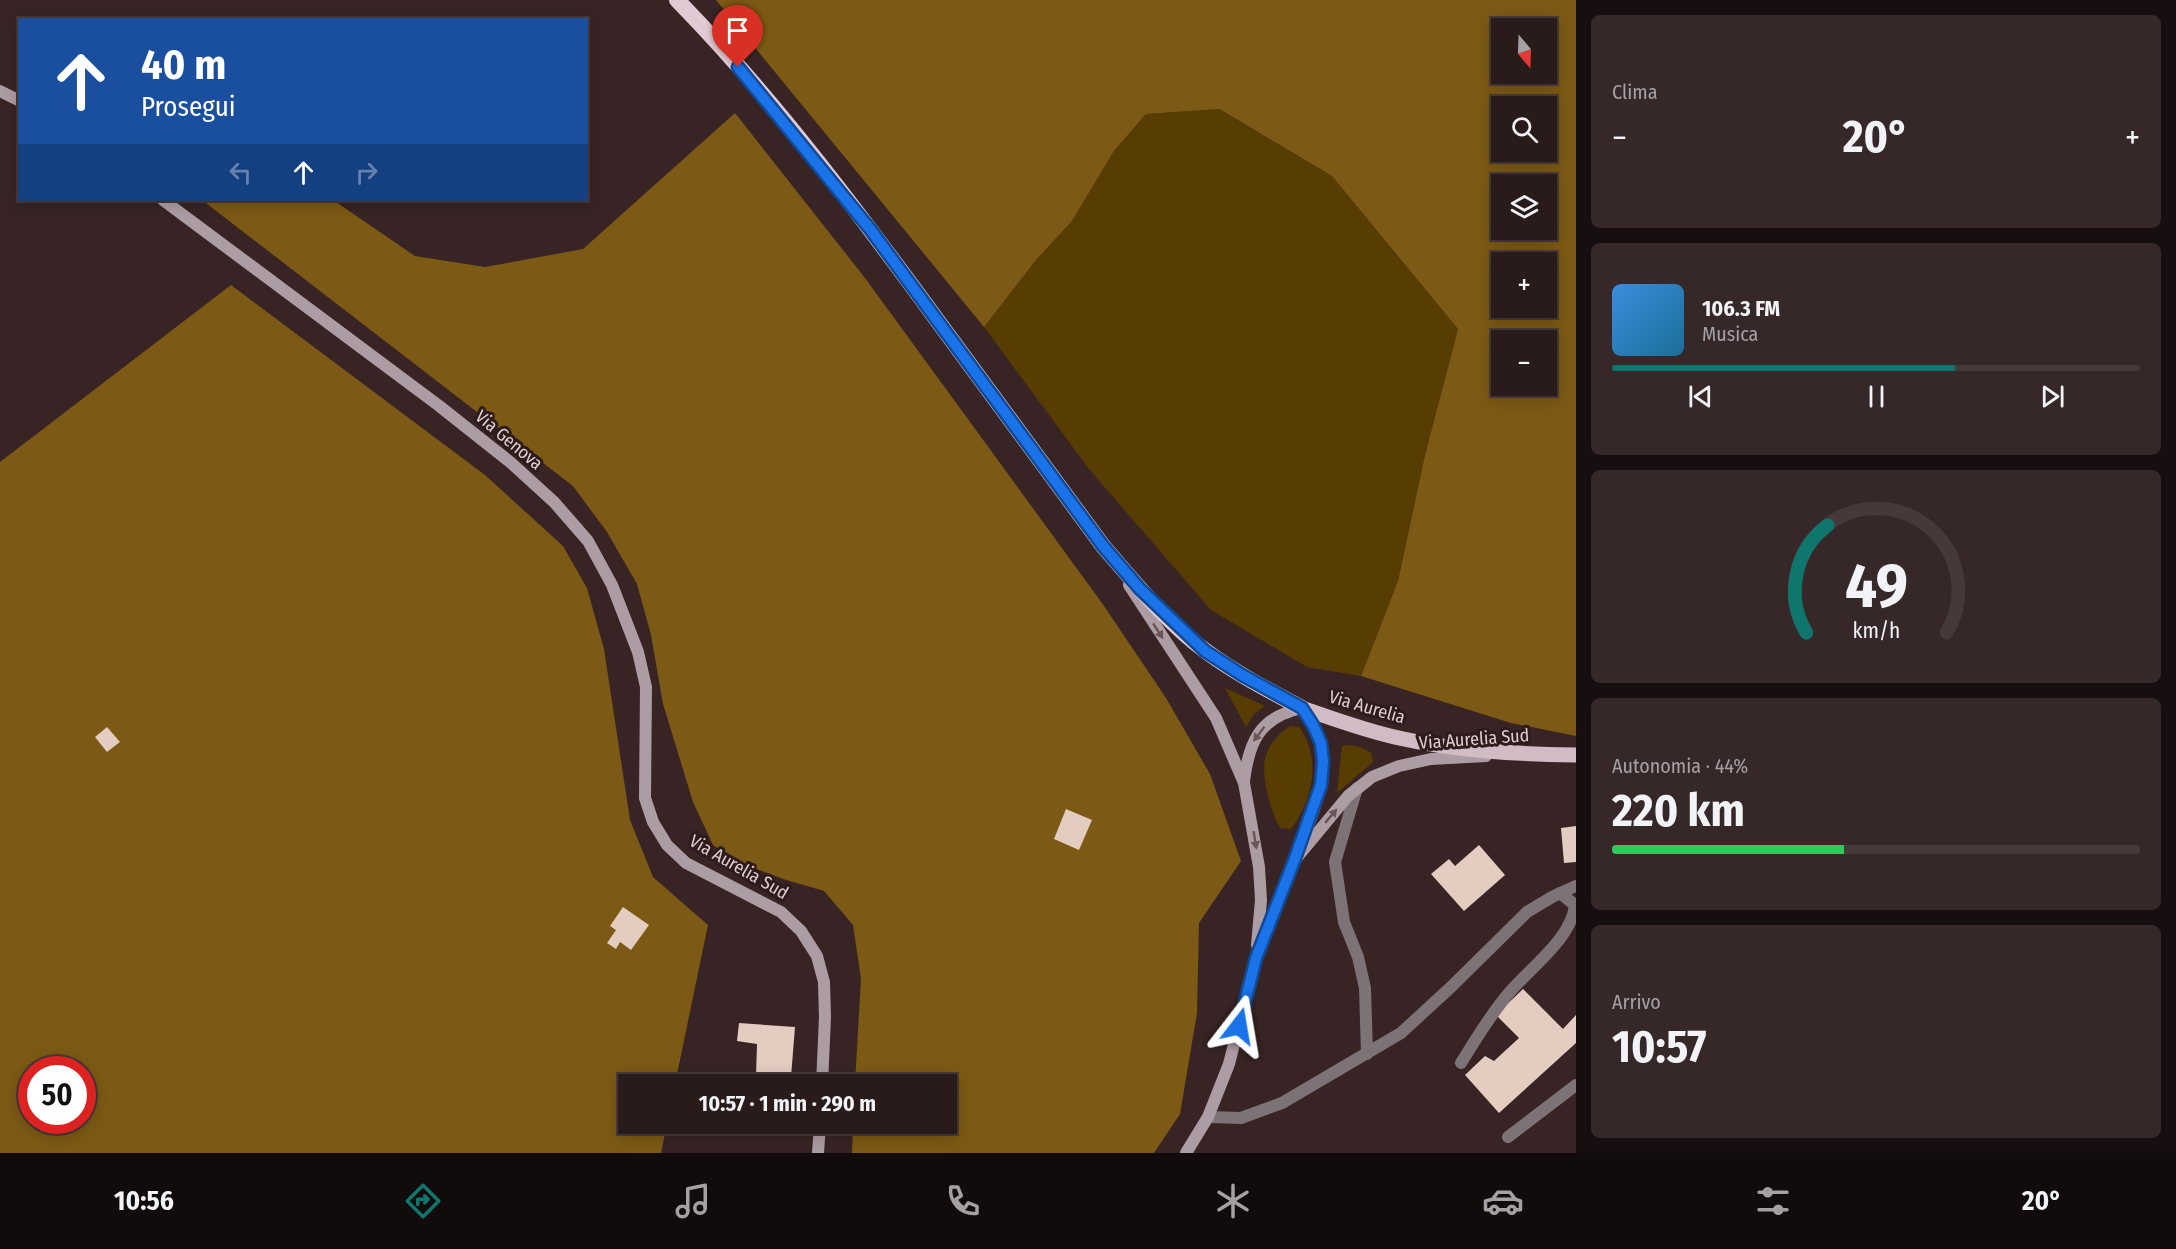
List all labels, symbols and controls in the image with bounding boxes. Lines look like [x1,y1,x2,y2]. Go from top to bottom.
pin [712,5,763,67]
icon: arrive [721,14,754,47]
north arrow [1491,18,1557,84]
map controls [1491,18,1557,396]
text: 40 m [141,40,226,90]
icon: ahead [42,42,120,120]
text: Clima [1612,80,1657,104]
text: Prosegui [141,91,236,123]
button: search [1491,96,1557,162]
text: 20° [1843,110,1909,164]
text: − [1612,118,1627,158]
text: + [2125,118,2140,158]
icon: left [224,156,257,189]
icon: ahead [287,156,320,189]
icon: right [350,156,383,189]
button: layers [1491,174,1557,240]
button: + [1491,252,1557,318]
text: 106.3 FM [1702,295,1780,322]
text: Musica [1702,322,1758,346]
button: − [1491,330,1557,396]
icon: previous [1684,380,1717,413]
icon: pause [1860,380,1893,413]
icon: next [2036,380,2069,413]
street label: Via Genova [471,405,547,475]
text: 49 [1844,550,1908,625]
text: km/h [1852,619,1900,645]
one-way arrow [1152,622,1164,638]
street label: Via Aurelia [1326,686,1408,728]
street label: Via Aurelia Sud [1418,724,1530,754]
one-way arrow [1253,726,1266,742]
text: Autonomia · 44% [1612,754,1748,778]
text: 220 km [1612,784,1745,838]
one-way arrow [1324,808,1337,823]
street label: Via Aurelia Sud [686,830,792,904]
one-way arrow [1251,830,1260,849]
text: Arrivo [1612,990,1661,1014]
position arrow [1207,994,1271,1058]
text: 10:57 [1612,1020,1707,1074]
speed limit sign: 50 [18,1056,96,1134]
text: 10:57 · 1 min · 290 m [699,1090,876,1117]
icon: directions [402,1180,444,1222]
icon: music [672,1180,714,1222]
icon: phone [942,1180,984,1222]
icon: climate [1212,1180,1254,1222]
icon: car [1482,1180,1524,1222]
icon: filters [1752,1180,1794,1222]
text: 10:56 [114,1185,174,1217]
text: 20° [2022,1185,2062,1217]

